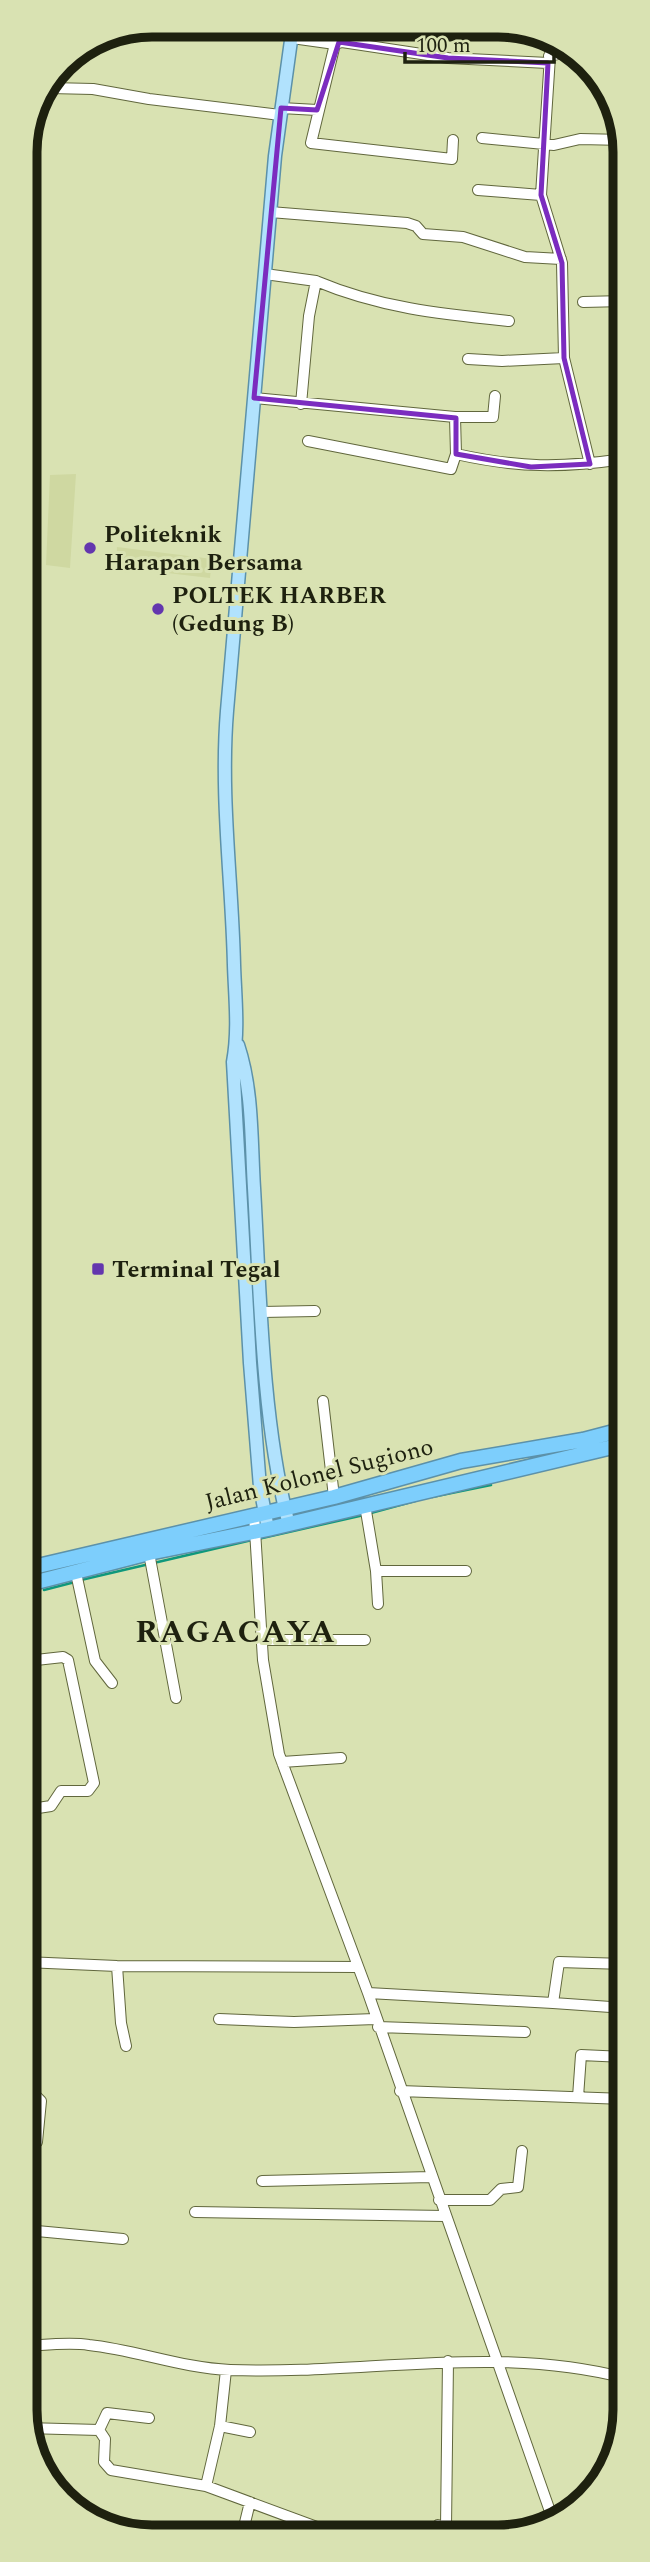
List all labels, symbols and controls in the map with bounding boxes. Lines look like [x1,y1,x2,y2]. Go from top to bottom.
scale bar [405,21,554,65]
text: 100 m [416,30,471,62]
place label: Politeknik Harapan Bersama [104,517,303,581]
marker: Politeknik Harapan Bersama [82,540,98,556]
place label: POLTEK HARBER (Gedung B) [172,578,387,642]
marker: POLTEK HARBER (Gedung B) [150,601,166,617]
place label: Terminal Tegal [112,1252,281,1288]
marker: Terminal Tegal [90,1261,106,1277]
street label: Jalan Kolonel Sugiono [201,1429,437,1521]
district label: RAGACAYA [135,1608,337,1657]

